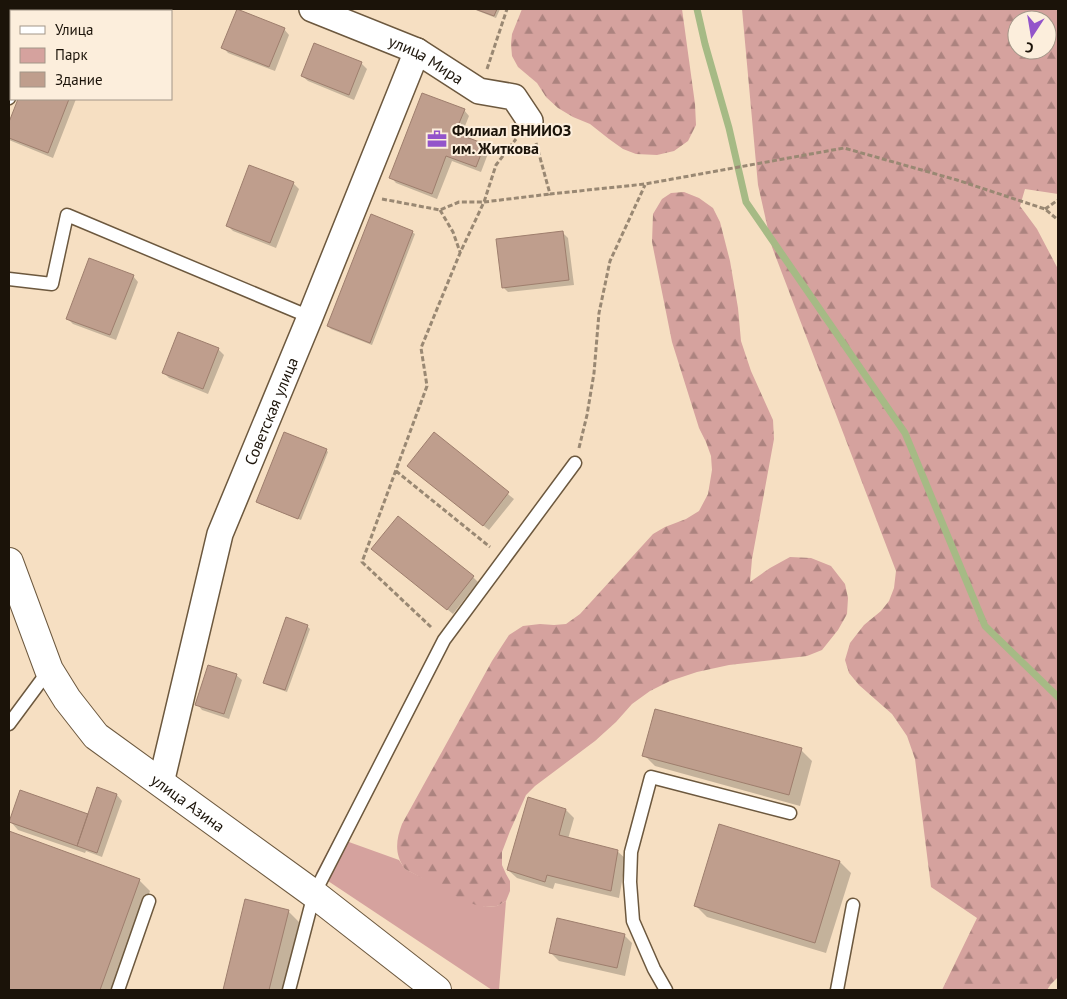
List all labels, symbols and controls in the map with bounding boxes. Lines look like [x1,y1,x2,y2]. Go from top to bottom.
legend [10,10,172,100]
north arrow [1007,10,1057,60]
text: Улица [55,20,93,39]
street label: улица Мира [386,31,467,88]
text: С [1023,38,1035,57]
text: Парк [55,45,88,64]
text: Здание [55,70,103,89]
place label: Филиал ВНИИОЗ им. Житкова [452,120,571,158]
office icon: Филиал ВНИИОЗ им. Житкова [426,128,448,150]
street label: Советская улица [240,354,302,468]
street label: улица Азина [147,769,229,836]

